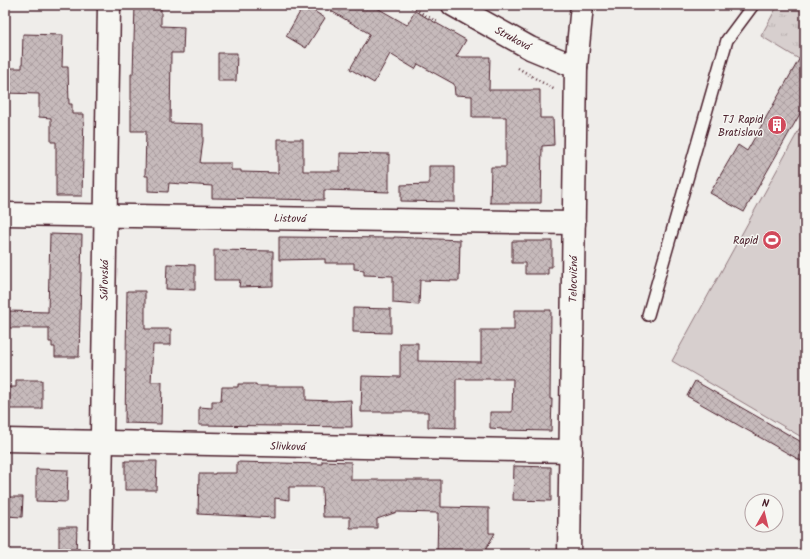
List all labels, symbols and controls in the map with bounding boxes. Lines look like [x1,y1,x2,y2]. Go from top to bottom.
street label: Struková [491,22,536,57]
place label: TJ Rapid Bratislava [718,111,763,142]
building icon: TJ Rapid Bratislava [766,114,788,136]
street label: Listová [274,210,308,228]
sports icon: Rapid [761,229,783,251]
place label: Rapid [733,232,759,250]
street label: Telocvičná [565,254,583,302]
street label: Súľovská [96,258,114,301]
street label: Slivková [270,438,308,456]
north arrow [744,493,784,533]
text: N [761,495,770,513]

